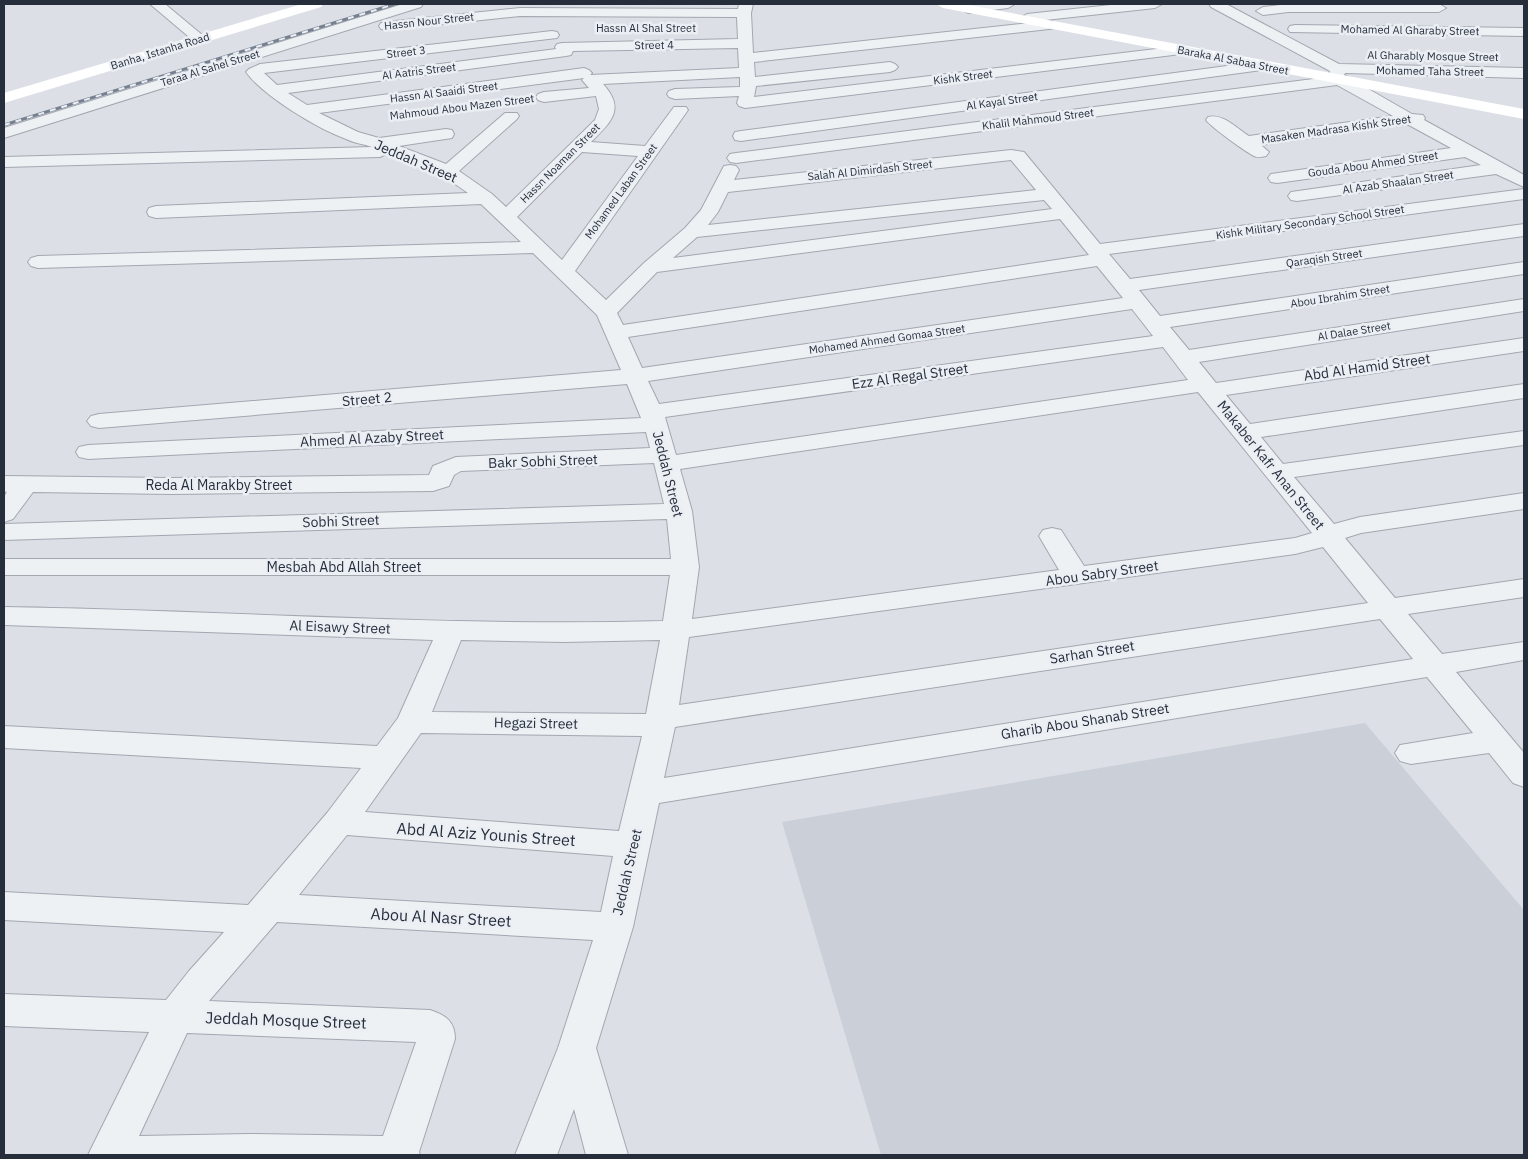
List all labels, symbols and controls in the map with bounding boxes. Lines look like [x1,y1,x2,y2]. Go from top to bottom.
street label: Hassn Nour Street [383,9,475,33]
street label: Hassn Al Shal Street [596,21,696,35]
street label: Mohamed Al Gharaby Street [1341,22,1480,38]
street label: Banha, Istanha Road [109,29,211,73]
street label: Street 4 [634,38,674,52]
street label: Baraka Al Sabaa Street [1176,42,1290,78]
street label: Street 3 [386,43,426,61]
street label: Teraa Al Sahel Street [159,46,261,90]
street label: Al Gharably Mosque Street [1367,48,1499,64]
street label: Al Aatris Street [381,60,457,82]
street label: Mohamed Taha Street [1376,63,1484,79]
street label: Kishk Street [932,66,994,88]
street label: Hassn Al Saaidi Street [389,78,499,106]
street label: Al Kayal Street [965,89,1039,113]
street label: Mahmoud Abou Mazen Street [389,91,535,123]
street label: Khalil Mahmoud Street [981,105,1095,133]
street label: Masaken Madrasa Kishk Street [1260,112,1412,146]
street label: Hassn Noaman Street [517,120,603,206]
street label: Jeddah Street [372,135,460,187]
street label: Mohamed Laban Street [582,140,660,241]
street label: Gouda Abou Ahmed Street [1307,148,1439,180]
street label: Salah Al Dimirdash Street [807,156,933,184]
street label: Al Azab Shaalan Street [1342,167,1455,197]
street label: Kishk Military Secondary School Street [1215,202,1405,242]
street label: Qaraqish Street [1285,246,1363,270]
street label: Abou Ibrahim Street [1289,281,1391,311]
street label: Al Dalae Street [1317,318,1392,344]
street label: Mohamed Ahmed Gomaa Street [808,321,966,357]
street label: Abd Al Hamid Street [1303,349,1431,385]
street label: Ezz Al Regal Street [851,359,969,393]
street label: Street 2 [341,388,393,410]
street label: Makaber Kafr Anan Street [1213,397,1329,533]
street label: Ahmed Al Azaby Street [300,425,445,451]
street label: Jeddah Street [649,429,687,519]
street label: Bakr Sobhi Street [488,450,598,472]
street label: Reda Al Marakby Street [146,476,293,494]
street label: Sobhi Street [302,511,380,531]
street label: Abou Sabry Street [1044,556,1160,590]
street label: Mesbah Abd Allah Street [267,558,422,576]
street label: Al Eisawy Street [289,616,391,638]
street label: Sarhan Street [1048,636,1136,668]
street label: Gharib Abou Shanab Street [1000,699,1171,743]
street label: Hegazi Street [494,713,578,733]
street label: Abd Al Aziz Younis Street [396,818,576,850]
street label: Jeddah Street [608,827,646,917]
street label: Abou Al Nasr Street [370,903,512,931]
street label: Jeddah Mosque Street [205,1007,367,1033]

